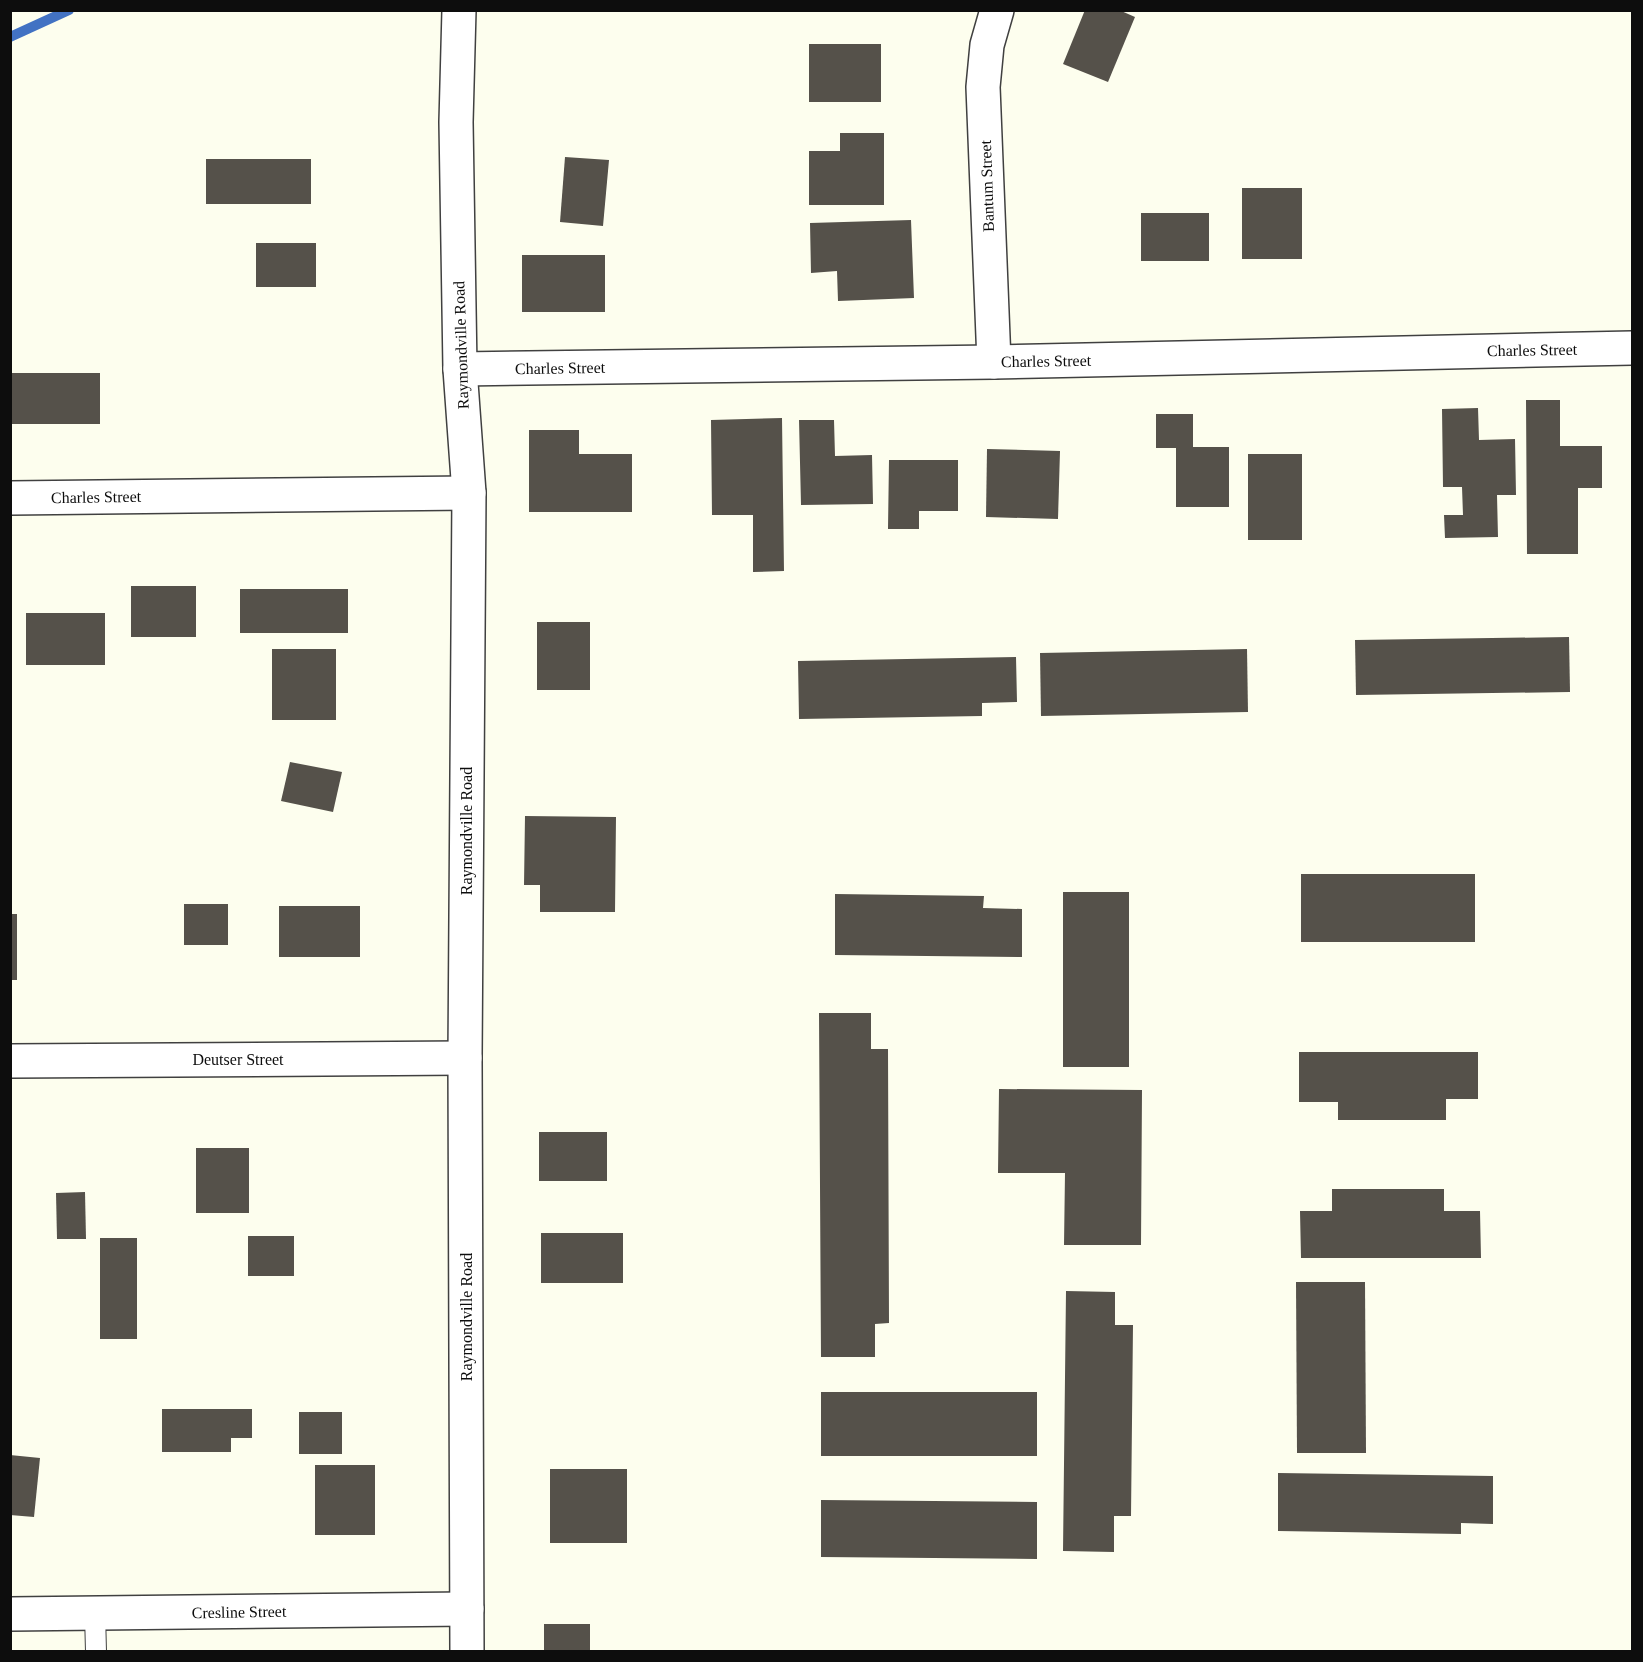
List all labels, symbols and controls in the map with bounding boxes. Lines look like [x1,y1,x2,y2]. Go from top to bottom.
street label: Bantum Street [977,139,997,232]
street label: Raymondville Road [450,280,473,409]
street label: Charles Street [1487,341,1578,359]
street label: Charles Street [1001,352,1092,370]
street label: Charles Street [515,359,606,377]
street label: Charles Street [51,488,142,506]
street label: Raymondville Road [458,767,476,895]
street label: Deutser Street [192,1051,284,1068]
street label: Raymondville Road [458,1253,476,1381]
street label: Cresline Street [192,1603,287,1621]

